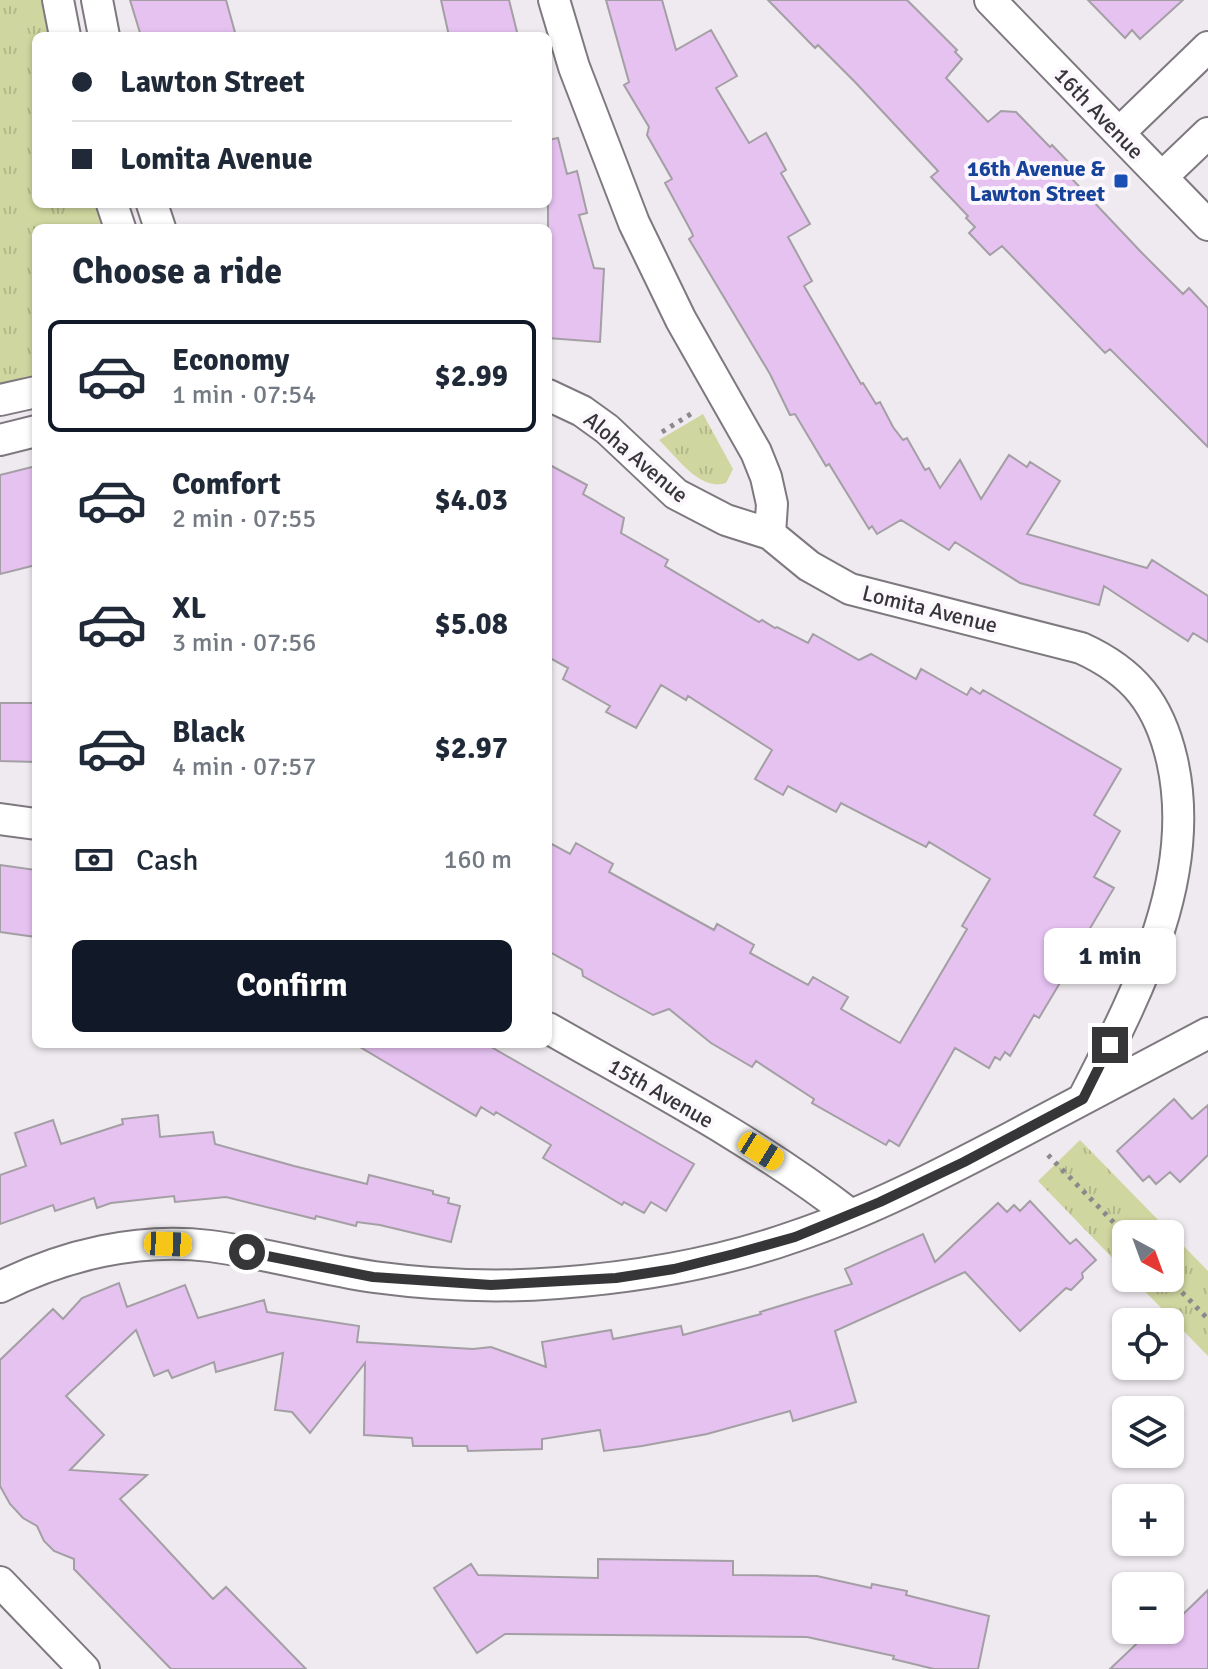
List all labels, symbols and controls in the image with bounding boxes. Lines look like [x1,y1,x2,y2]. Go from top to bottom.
street label: 16th Avenue [1049,62,1149,164]
text: Lawton Street [120,64,305,101]
text: Lomita Avenue [120,141,313,178]
place label: 16th Avenue & Lawton Street [967,155,1106,207]
marker: 16th Avenue & Lawton Street [1112,172,1130,190]
text: Choose a ride [72,249,282,294]
icon: car [76,340,148,412]
text: Economy [172,342,289,379]
text: $2.99 [435,358,508,395]
text: 1 min · 07:54 [172,379,316,411]
street label: Aloha Avenue [578,406,694,508]
icon: car [76,464,148,536]
text: Comfort [172,466,281,503]
text: $4.03 [435,482,508,519]
text: 2 min · 07:55 [172,503,316,535]
street label: Lomita Avenue [860,579,1000,639]
icon: car [76,588,148,660]
text: XL [172,590,206,627]
text: $5.08 [435,606,508,643]
text: 3 min · 07:56 [172,627,316,659]
icon: car [76,712,148,784]
text: Black [172,714,245,751]
text: $2.97 [435,730,508,767]
text: 4 min · 07:57 [172,751,316,783]
icon: cash [72,838,116,882]
text: Cash [136,842,199,879]
text: 160 m [443,844,512,876]
callout: 1 min [1044,929,1176,985]
button: Confirm [72,940,512,1032]
text: 1 min [1079,940,1141,972]
route end [1092,1027,1128,1063]
street label: 15th Avenue [604,1052,718,1134]
car [734,1128,788,1174]
north arrow [1112,1220,1184,1292]
map controls [1112,1220,1184,1644]
car [144,1231,192,1257]
route start [229,1234,265,1270]
button: locate [1112,1308,1184,1380]
button: layers [1112,1396,1184,1468]
button: + [1112,1484,1184,1556]
button: − [1112,1572,1184,1644]

